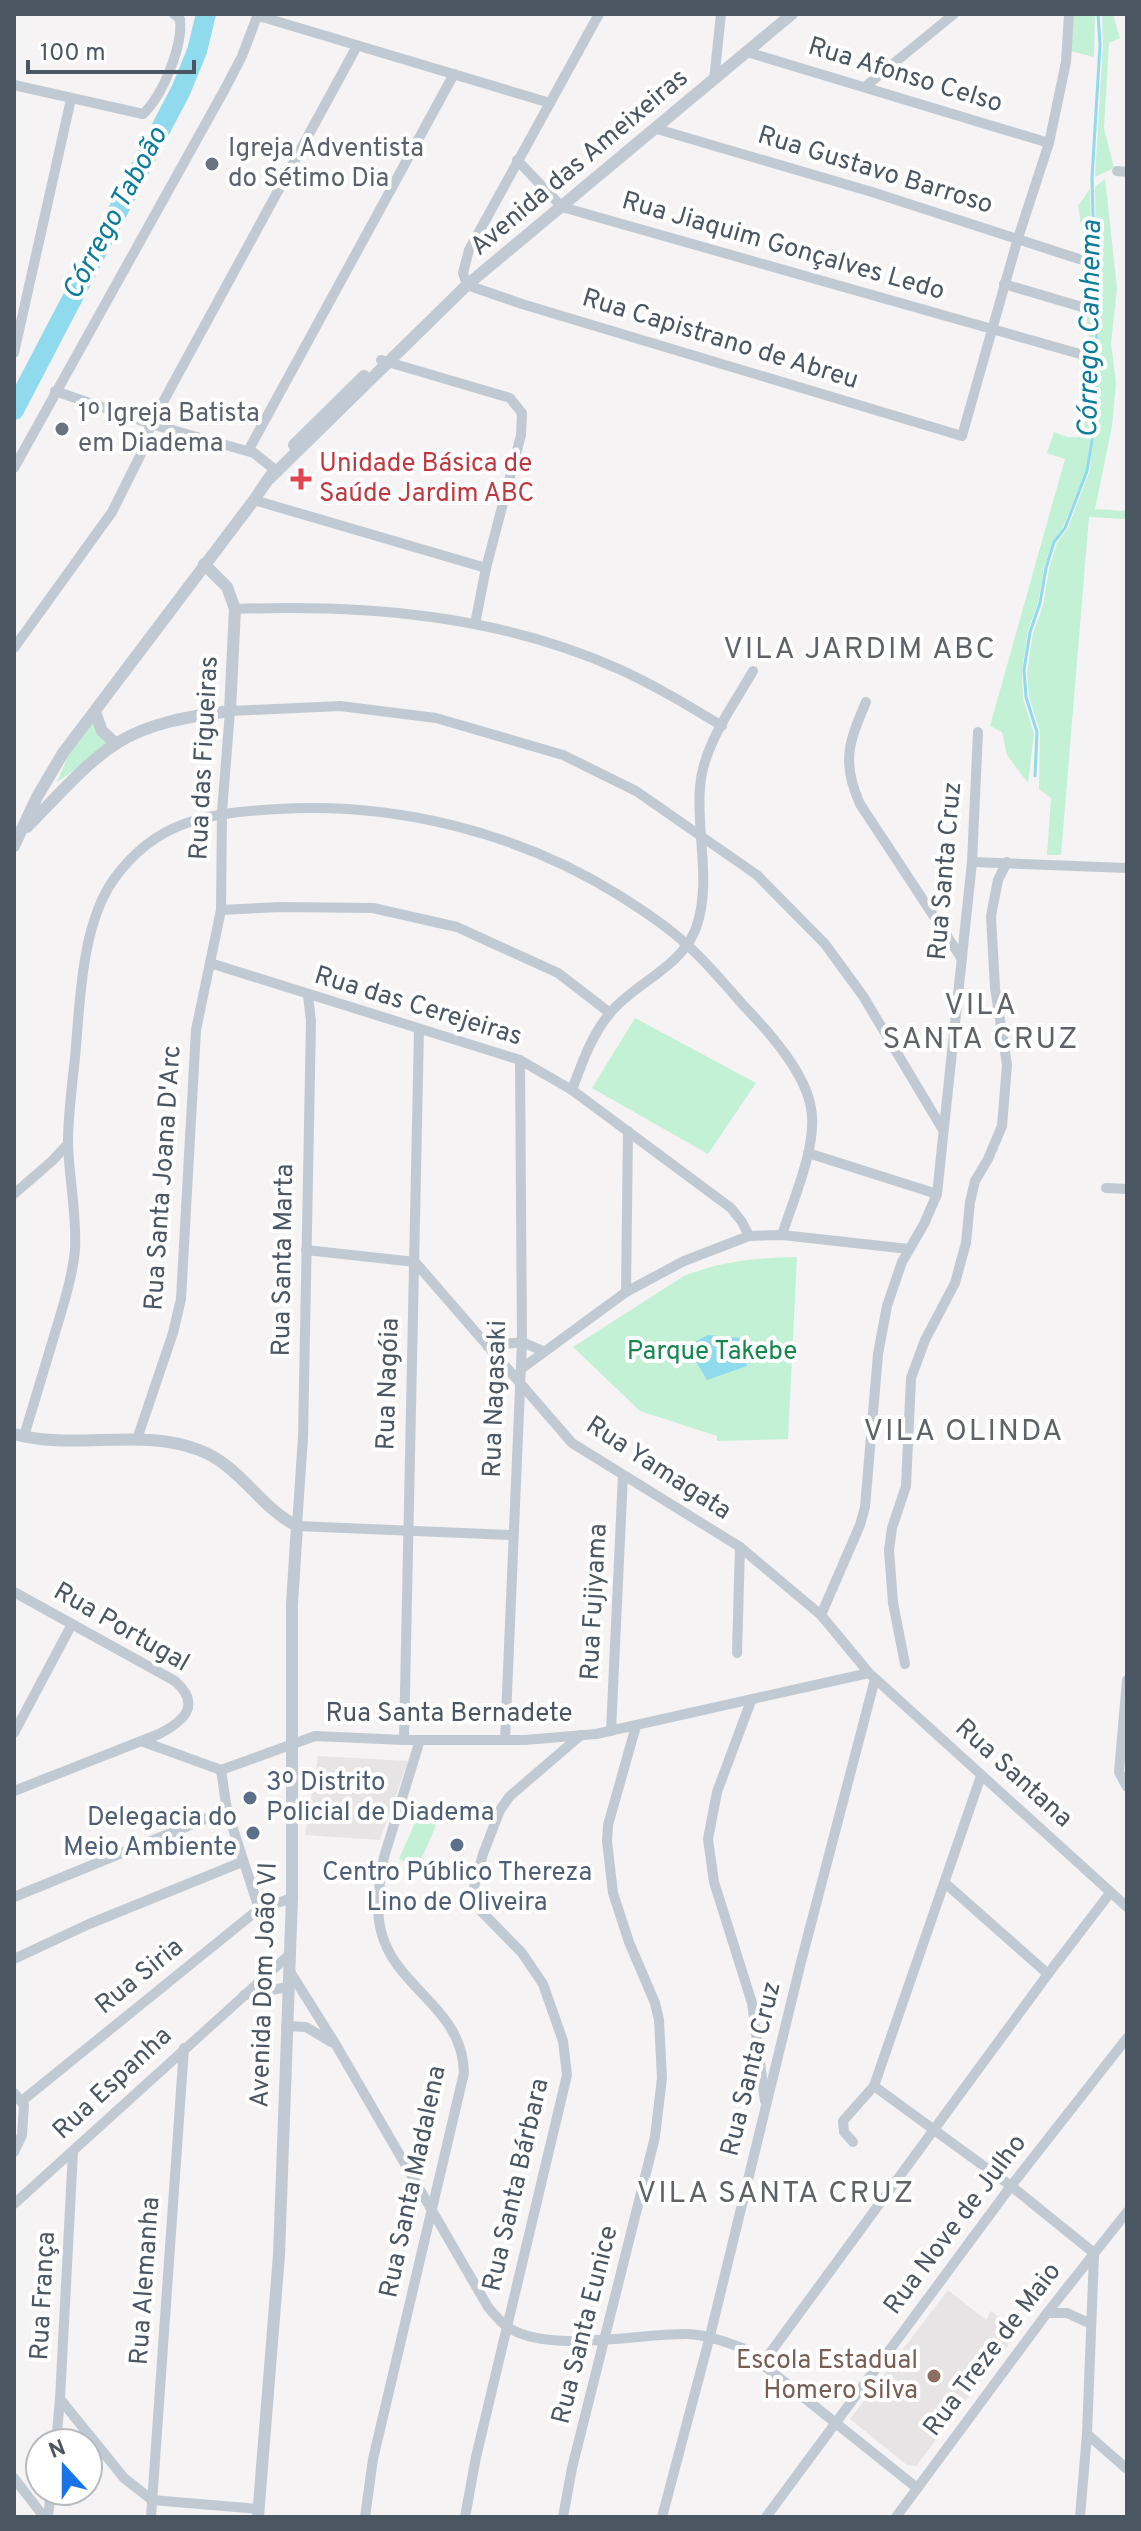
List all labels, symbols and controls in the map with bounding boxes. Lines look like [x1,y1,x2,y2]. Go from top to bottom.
scale bar [28,24,194,74]
street label: Rua Afonso Celso [804,31,1006,121]
text: 100 m [40,39,106,69]
street label: Avenida das Ameixeiras [464,62,696,264]
street label: Rua Gustavo Barroso [753,119,997,223]
water label: Córrego Taboão [55,121,177,307]
place label: Igreja Adventista do Sétimo Dia [228,133,424,196]
marker: Igreja Adventista do Sétimo Dia [203,155,221,173]
street label: Rua Jiaquim Gonçalves Ledo [618,185,948,309]
water label: Córrego Canhema [1071,219,1111,438]
street label: Rua Capistrano de Abreu [578,282,862,398]
place label: 1º Igreja Batista em Diadema [78,398,260,461]
marker: 1º Igreja Batista em Diadema [53,420,71,438]
place label: Unidade Básica de Saúde Jardim ABC [319,448,534,511]
marker: Unidade Básica de Saúde Jardim ABC [290,468,312,490]
district label: VILA JARDIM ABC [723,632,997,669]
street label: Rua das Figueiras [183,655,227,861]
street label: Rua Santa Cruz [922,780,970,962]
street label: Rua das Cerejeiras [310,960,526,1054]
district label: VILA SANTA CRUZ [882,988,1080,1059]
street label: Rua Santa Joana D'Arc [138,1044,190,1312]
street label: Rua Santa Marta [266,1163,302,1357]
street label: Rua Nagóia [370,1317,408,1451]
street label: Rua Nagasaki [477,1320,515,1478]
park label: Parque Takebe [627,1336,797,1369]
street label: Rua Yamagata [579,1410,737,1528]
district label: VILA OLINDA [864,1414,1064,1451]
street label: Rua Fujiyama [574,1523,616,1681]
street label: Rua Portugal [47,1576,195,1680]
street label: Rua Santa Bernadete [326,1698,572,1731]
street label: Rua Santana [947,1712,1079,1836]
place label: 3º Distrito Policial de Diadema [266,1767,494,1830]
marker: 3º Distrito Policial de Diadema [241,1789,259,1807]
place label: Delegacia do Meio Ambiente [63,1802,237,1865]
marker: Delegacia do Meio Ambiente [244,1824,262,1842]
marker: Centro Público Thereza Lino de Oliveira [448,1836,466,1854]
place label: Centro Público Thereza Lino de Oliveira [322,1857,592,1920]
street label: Avenida Dom João VI [244,1862,286,2108]
street label: Rua Siria [89,1931,191,2023]
street label: Rua Santa Cruz [714,1978,790,2160]
street label: Rua Espanha [47,2020,179,2148]
street label: Rua Santa Madalena [373,2063,455,2301]
street label: Rua Santa Bárbara [476,2075,558,2295]
street label: Rua Nove de Julho [877,2128,1035,2322]
district label: VILA SANTA CRUZ [637,2176,915,2213]
street label: Rua Alemanha [124,2196,168,2366]
street label: Rua Santa Eunice [545,2222,627,2428]
street label: Rua França [24,2231,64,2361]
street label: Rua Treze de Maio [917,2257,1069,2443]
place label: Escola Estadual Homero Silva [736,2345,918,2408]
marker: Escola Estadual Homero Silva [925,2367,943,2385]
north arrow [24,2427,104,2507]
text: N [46,2435,70,2466]

